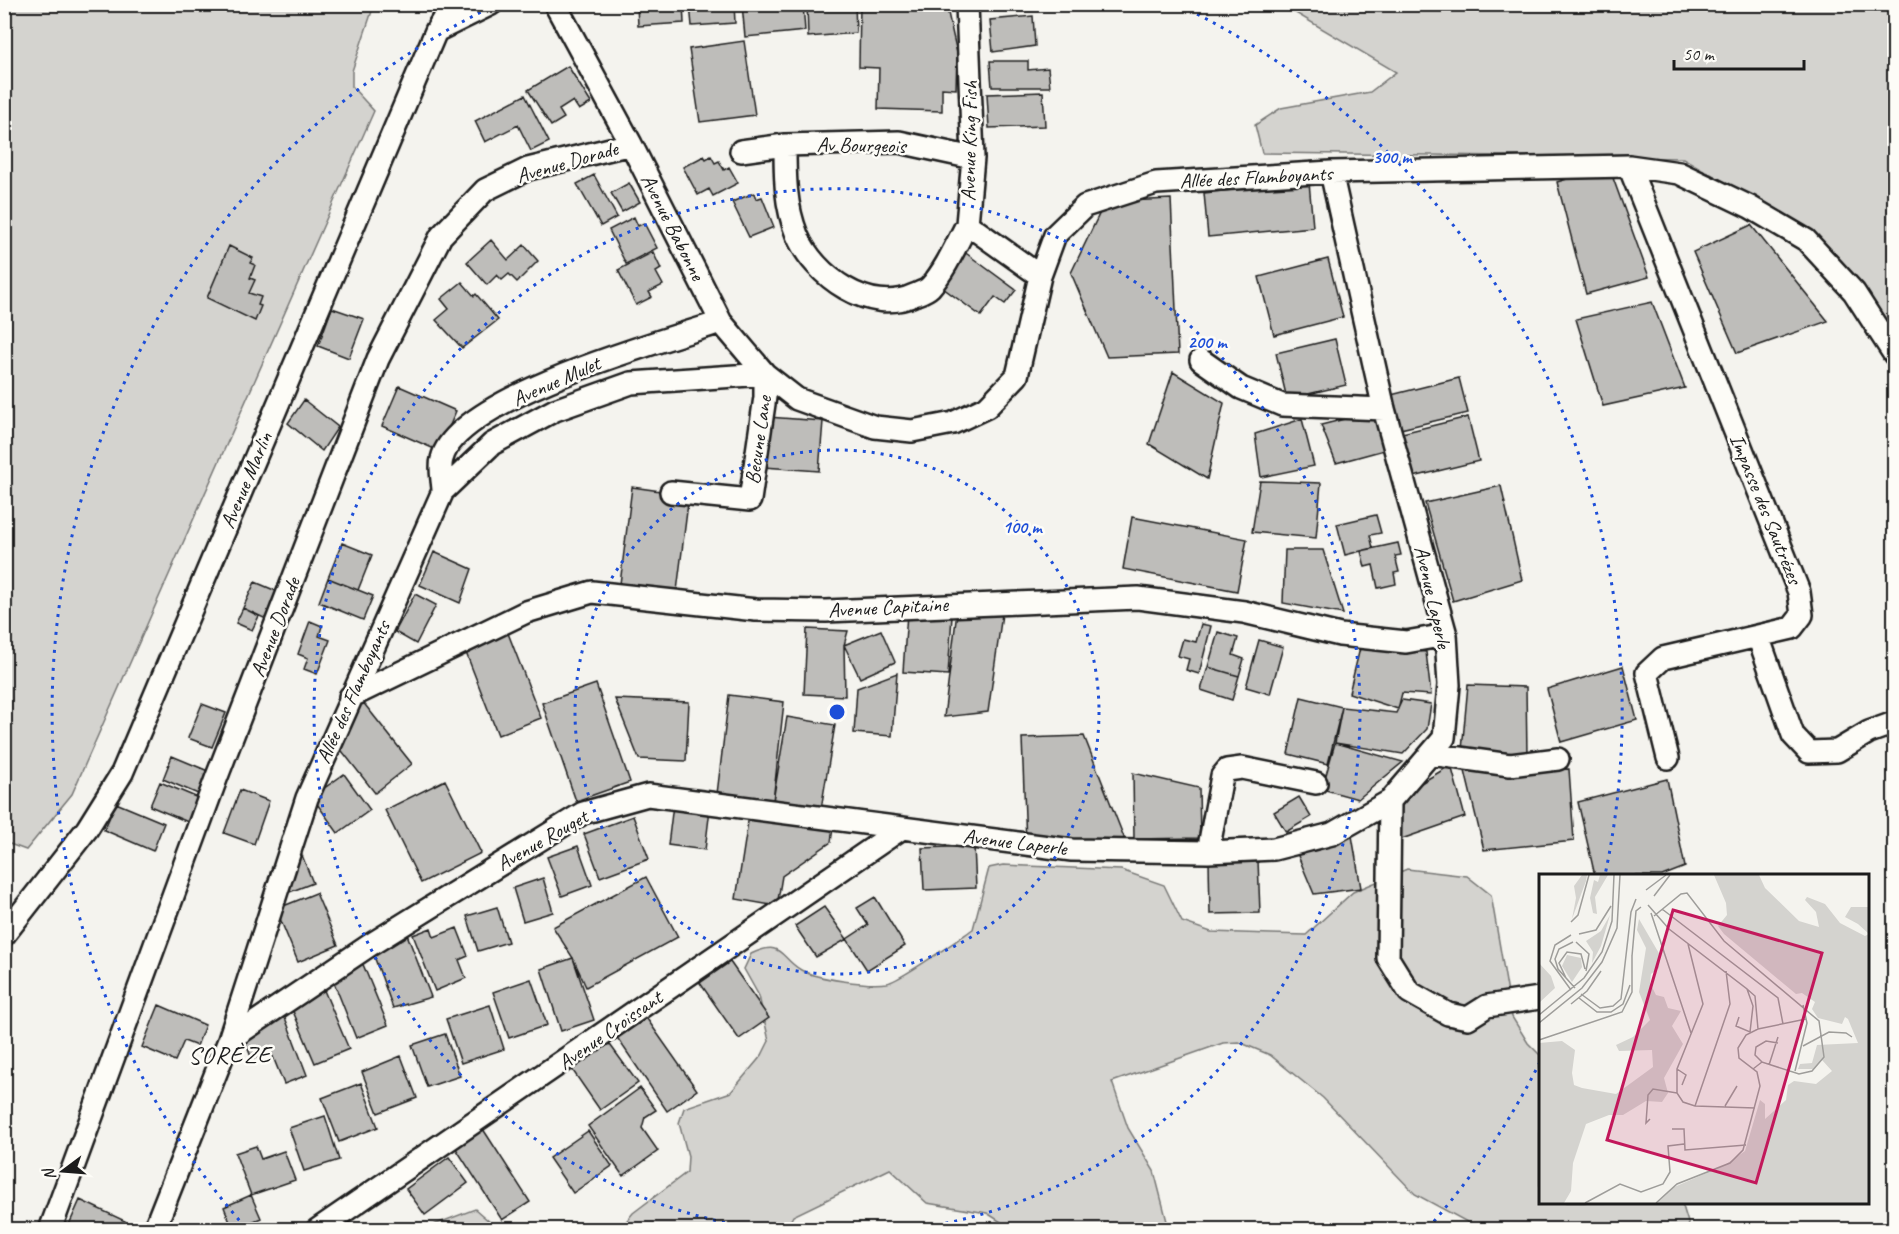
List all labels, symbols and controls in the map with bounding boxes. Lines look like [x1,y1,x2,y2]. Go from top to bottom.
scale bar [1674,33,1804,71]
text: 50 m [1683,43,1716,65]
street label: Avenue King Fish [955,80,983,201]
street label: Av Bourgeois [816,131,908,159]
street label: Avenue Dorade [513,135,622,189]
text: 300 m [1373,146,1413,168]
street label: Allée des Flamboyants [1179,160,1335,194]
street label: Avenue Babonne [635,170,711,285]
text: 200 m [1188,331,1228,353]
street label: Avenue Mulet [508,349,606,412]
street label: Becune Lane [739,393,777,486]
street label: Avenue Marlin [214,427,278,532]
street label: Impasse des Sautrézes [1724,430,1809,590]
text: 100 m [1003,516,1043,538]
street label: Avenue Laperle [1409,543,1458,652]
street label: Avenue Dorade [244,573,306,680]
street label: Avenue Capitaine [827,591,950,623]
street label: Allée des Flamboyants [310,615,397,767]
centre of rings [827,702,847,722]
street label: Avenue Rouget [492,803,594,876]
street label: Avenue Laperle [962,823,1069,861]
inset map [1539,874,1869,1204]
street label: Avenue Croissant [553,983,669,1075]
district label: SORÈZE [188,1040,274,1070]
north arrow [33,1141,93,1201]
text: N [38,1164,61,1182]

